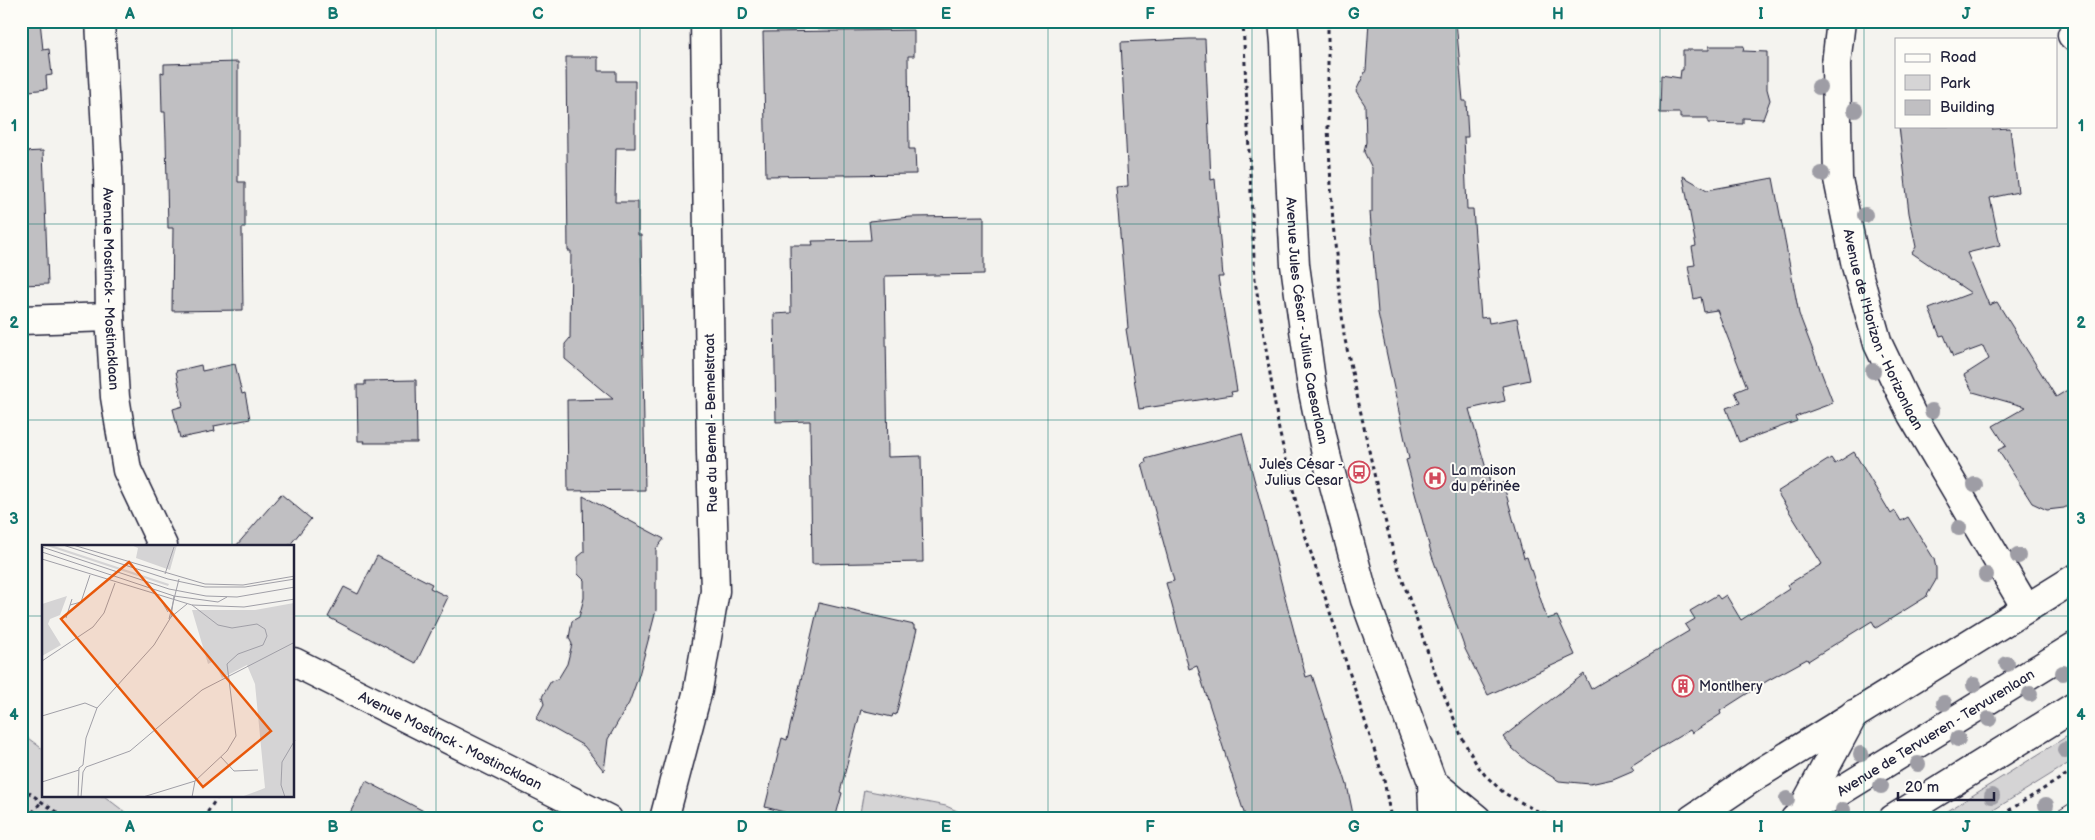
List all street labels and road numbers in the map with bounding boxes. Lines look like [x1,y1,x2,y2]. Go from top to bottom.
street label: Avenue Mostinck - Mostincklaan [100,187,123,391]
street label: Avenue Jules César - Julius Caesarlaan [1283,197,1332,446]
street label: Avenue de l'Horizon - Horizonlaan [1840,227,1927,433]
street label: Rue du Bemel - Bemelstraat [701,333,721,513]
street label: Avenue de Tervueren - Tervurenlaan [1834,665,2037,800]
street label: Avenue Mostinck - Mostincklaan [356,687,545,793]

